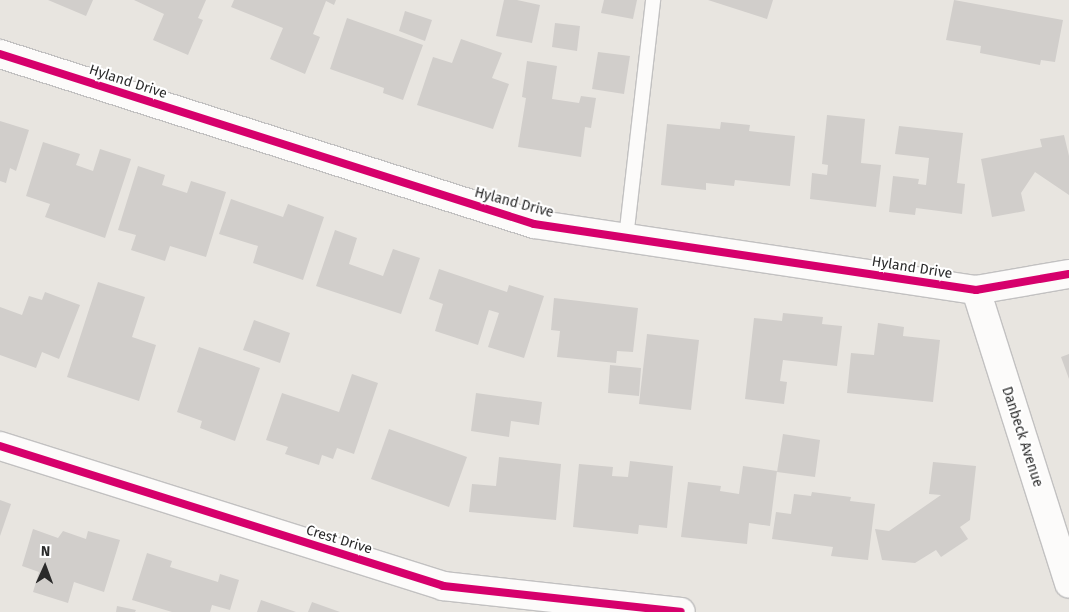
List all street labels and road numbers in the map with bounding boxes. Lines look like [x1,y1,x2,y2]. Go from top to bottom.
street label: Hyland Drive [87,61,169,103]
street label: Hyland Drive [473,184,555,222]
street label: Hyland Drive [871,253,953,283]
street label: Danbeck Avenue [998,385,1046,489]
street label: Crest Drive [304,522,374,558]

